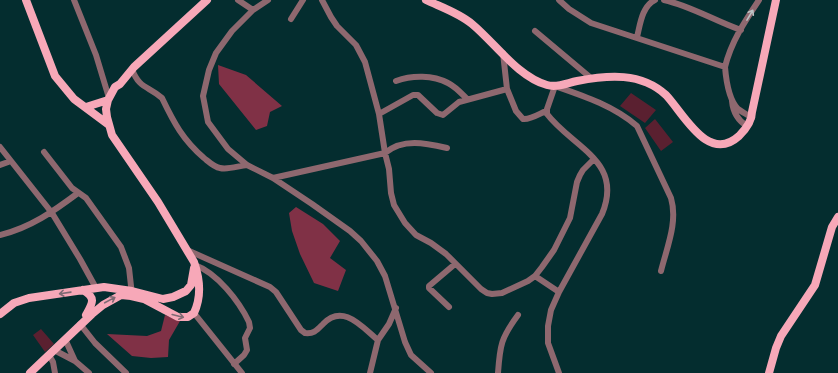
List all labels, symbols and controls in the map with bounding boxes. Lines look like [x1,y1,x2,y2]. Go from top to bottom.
one-way arrow [746,9,754,21]
one-way arrow [59,289,72,297]
one-way arrow [104,296,116,304]
one-way arrow [172,312,185,320]

